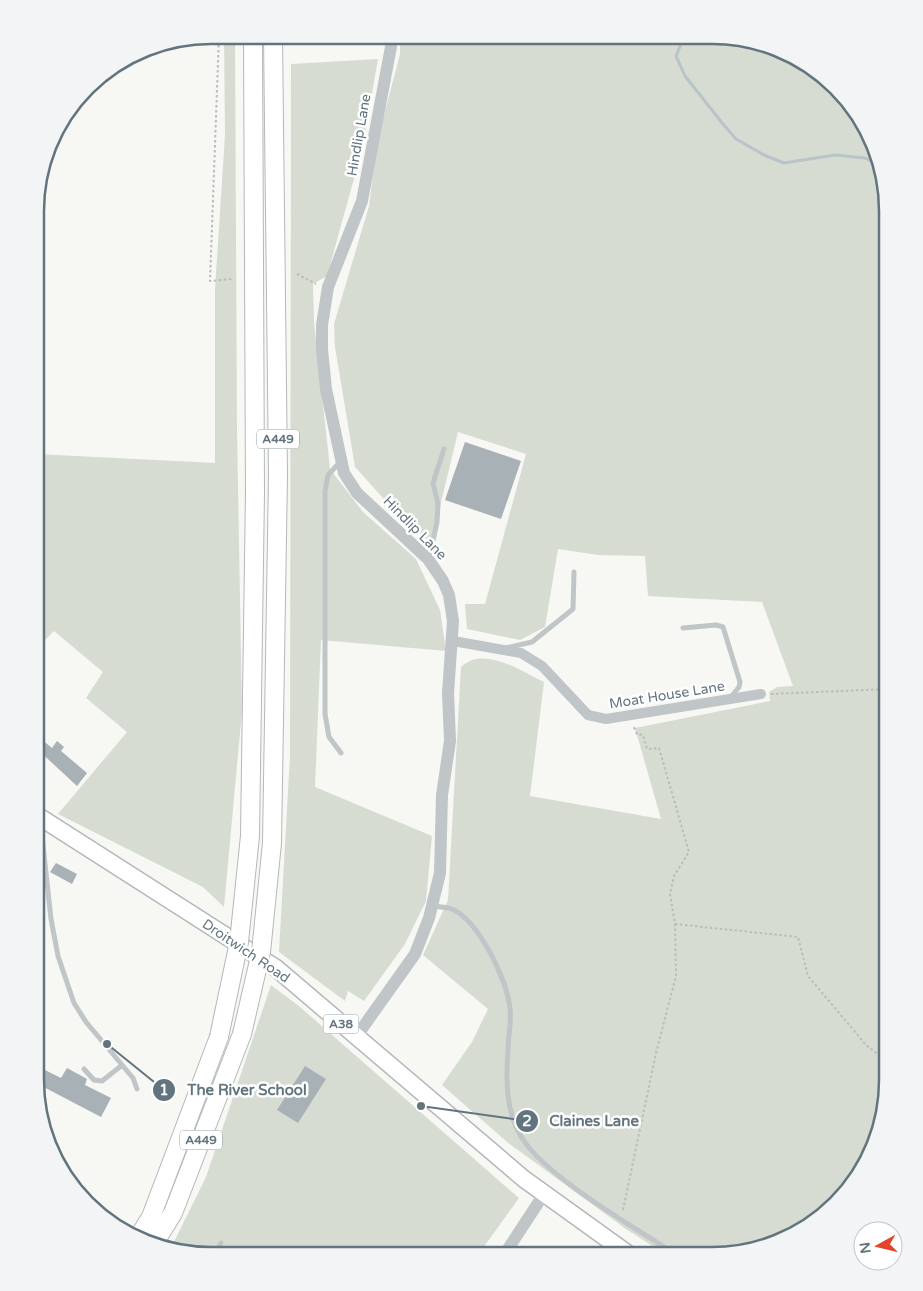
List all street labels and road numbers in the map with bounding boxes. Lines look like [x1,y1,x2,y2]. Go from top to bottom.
street label: Hindlip Lane [343,93,375,177]
road number: A449 [257,429,299,448]
street label: Hindlip Lane [380,493,450,563]
street label: Moat House Lane [608,677,726,713]
street label: Droitwich Road [199,915,293,987]
road number: A38 [324,1014,358,1034]
road number: A449 [180,1130,222,1150]

